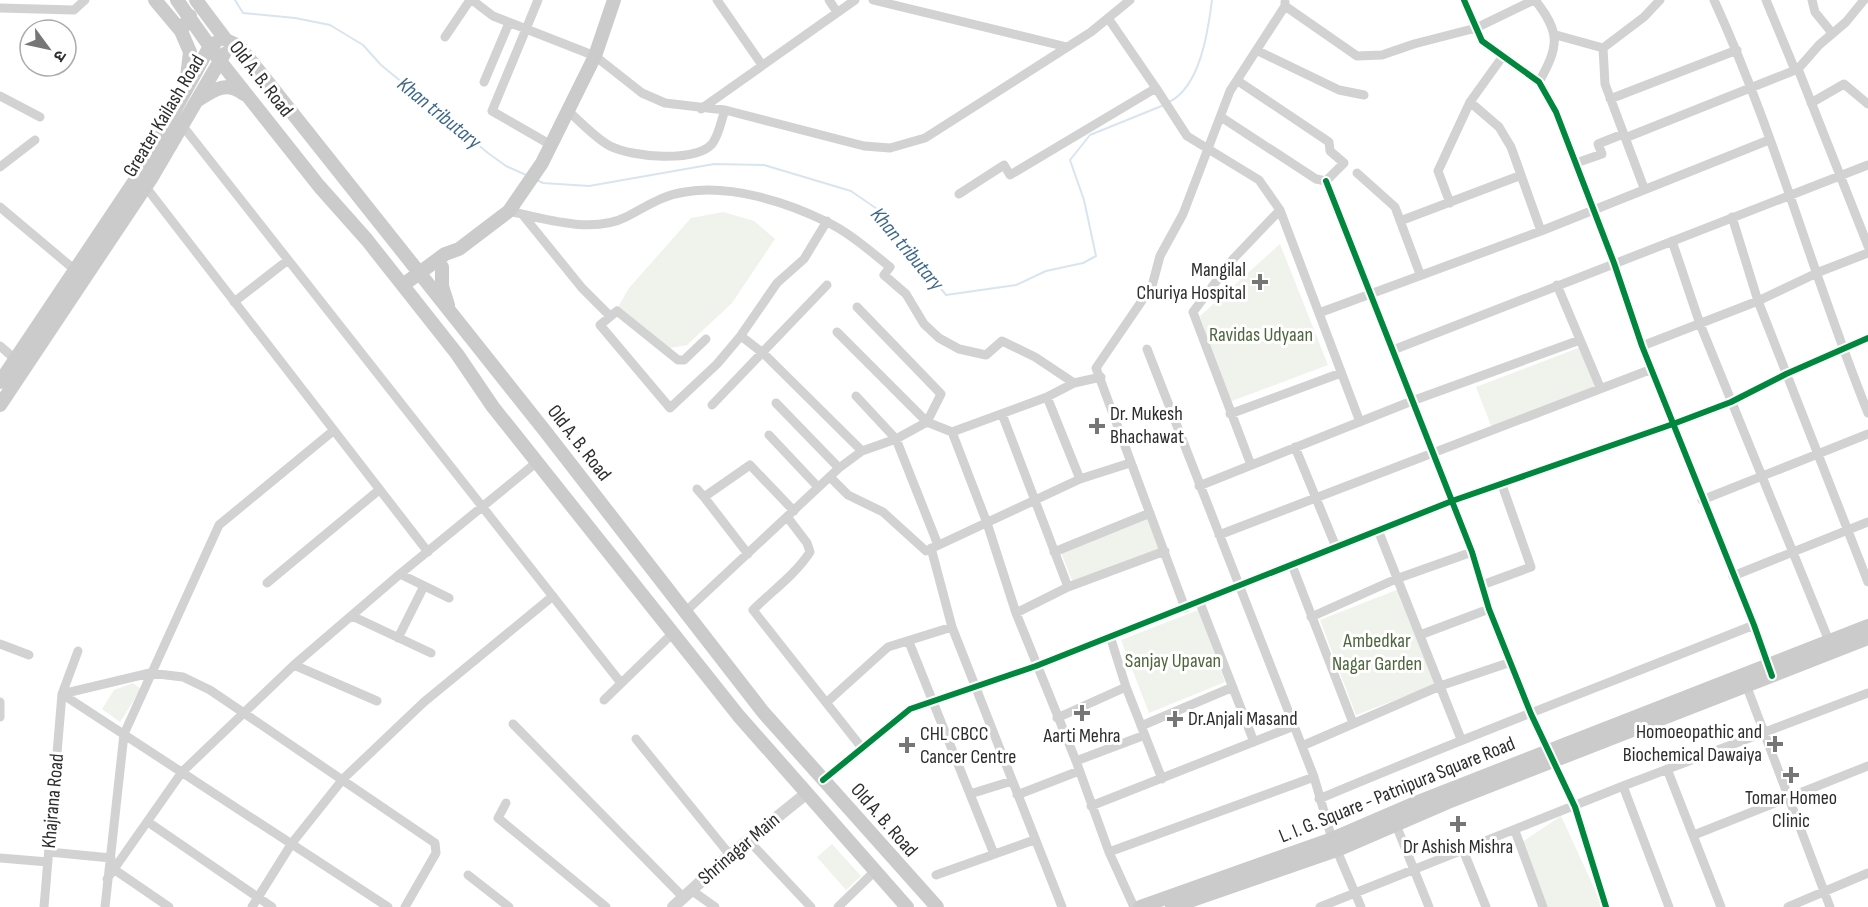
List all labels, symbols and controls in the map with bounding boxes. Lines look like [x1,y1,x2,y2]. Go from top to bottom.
north arrow [18,18,78,78]
street label: Old A. B. Road [224,36,298,122]
text: उ [48,46,70,65]
street label: Greater Kailash Road [118,51,210,181]
water label: Khan tributary [392,72,487,155]
water label: Khan tributary [865,203,950,296]
place label: Mangilal Churiya Hospital [1137,258,1246,305]
marker: Mangilal Churiya Hospital [1251,273,1269,291]
park label: Ravidas Udyaan [1209,323,1313,347]
street label: Old A. B. Road [542,400,616,486]
place label: Dr. Mukesh Bhachawat [1110,402,1184,449]
marker: Dr. Mukesh Bhachawat [1088,417,1106,435]
park label: Ambedkar Nagar Garden [1332,629,1422,676]
park label: Sanjay Upavan [1125,649,1221,673]
marker: Aarti Mehra [1073,704,1091,722]
place label: Dr.Anjali Masand [1188,707,1297,731]
marker: Dr.Anjali Masand [1166,710,1184,728]
place label: Homoeopathic and Biochemical Dawaiya [1623,720,1762,767]
place label: CHL CBCC Cancer Centre [920,722,1016,769]
place label: Aarti Mehra [1042,724,1121,748]
street label: L. I. G. Square - Patnipura Square Road [1275,732,1519,848]
marker: Homoeopathic and Biochemical Dawaiya [1766,735,1784,753]
marker: CHL CBCC Cancer Centre [898,736,916,754]
street label: Khajrana Road [37,753,69,849]
marker: Tomar Homeo Clinic [1782,766,1800,784]
street label: Old A. B. Road [846,778,922,862]
place label: Tomar Homeo Clinic [1745,786,1837,833]
street label: Shrinagar Main [693,808,785,890]
marker: Dr Ashish Mishra [1449,815,1467,833]
place label: Dr Ashish Mishra [1403,835,1513,859]

